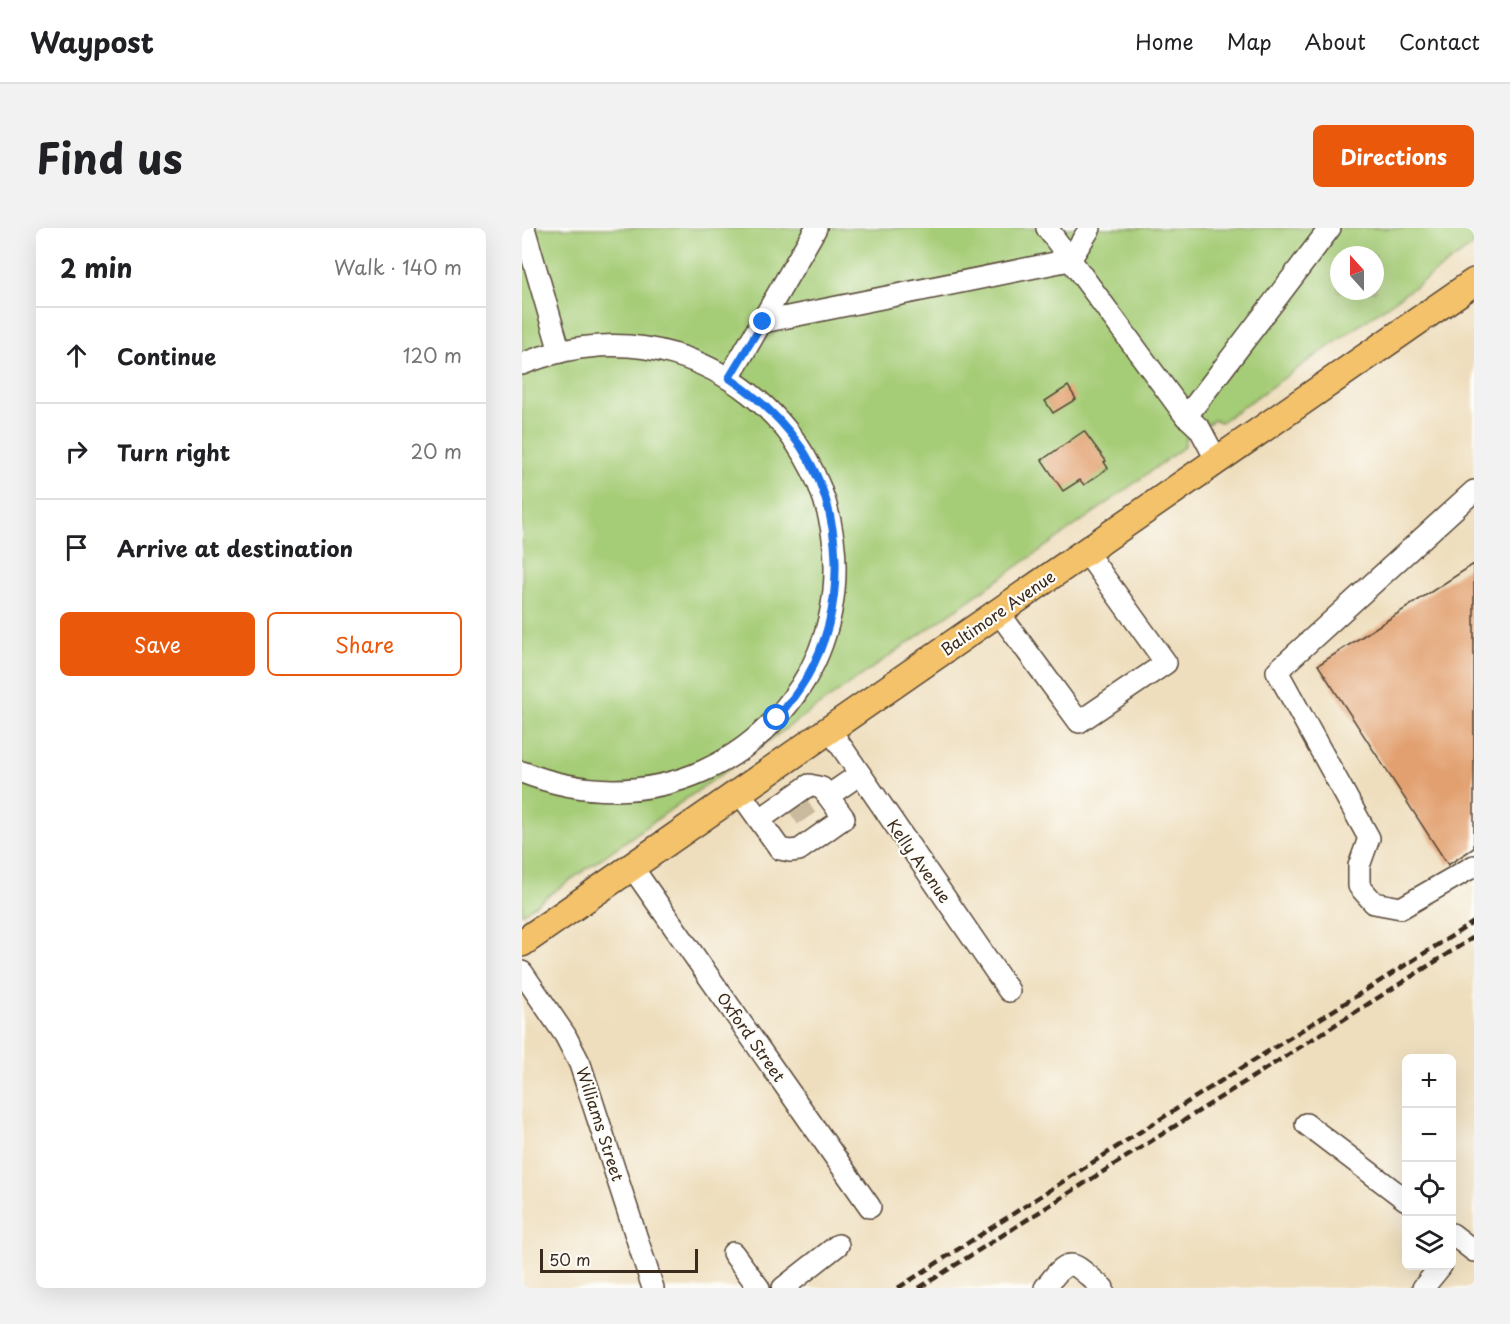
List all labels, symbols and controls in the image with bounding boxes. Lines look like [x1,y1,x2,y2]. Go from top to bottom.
text: Waypost [30,20,154,63]
text: Home [1135,25,1194,57]
text: Map [1227,25,1272,57]
text: About [1305,25,1366,57]
text: Contact [1399,25,1480,57]
text: Find us [36,125,183,188]
button: Directions [1313,125,1474,187]
north arrow [1330,246,1384,300]
text: 2 min [60,248,133,287]
text: Walk · 140 m [334,252,462,282]
route end [749,308,775,334]
icon: ahead [60,339,93,372]
text: Continue [117,339,216,372]
text: 120 m [403,340,462,370]
icon: right [60,435,93,468]
text: Turn right [117,435,230,468]
text: 20 m [410,436,462,466]
icon: arrive [60,531,93,564]
text: Arrive at destination [117,531,353,564]
street label: Baltimore Avenue [935,564,1060,661]
button: Save [60,612,255,676]
button: Share [267,612,462,676]
route start [763,704,789,730]
street label: Kelly Avenue [882,814,958,907]
street label: Oxford Street [712,987,792,1087]
map controls [1402,1054,1456,1270]
button: + [1402,1054,1456,1108]
street label: Williams Street [571,1063,631,1184]
button: − [1402,1108,1456,1162]
button: locate [1402,1162,1456,1216]
button: layers [1402,1216,1456,1270]
scale bar [540,1246,698,1274]
text: 50 m [549,1247,590,1271]

